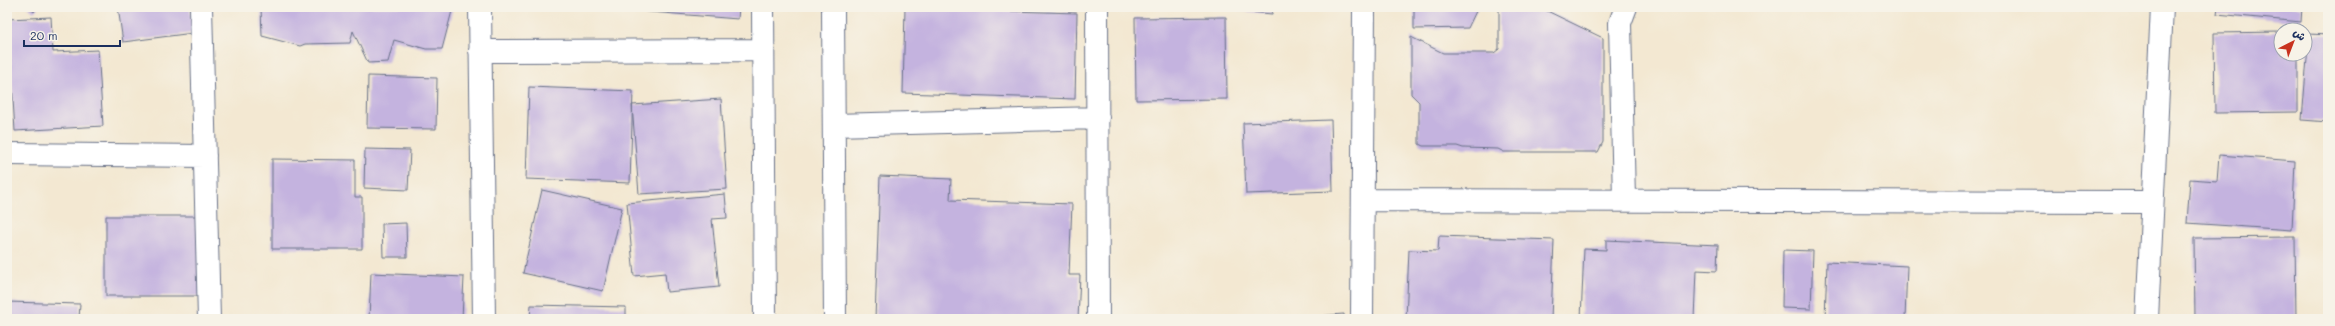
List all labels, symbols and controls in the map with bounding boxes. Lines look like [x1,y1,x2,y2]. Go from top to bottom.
scale bar [24,22,120,48]
north arrow [2273,22,2313,62]
text: ش [2291,25,2310,44]
text: 20 m [30,27,58,43]

